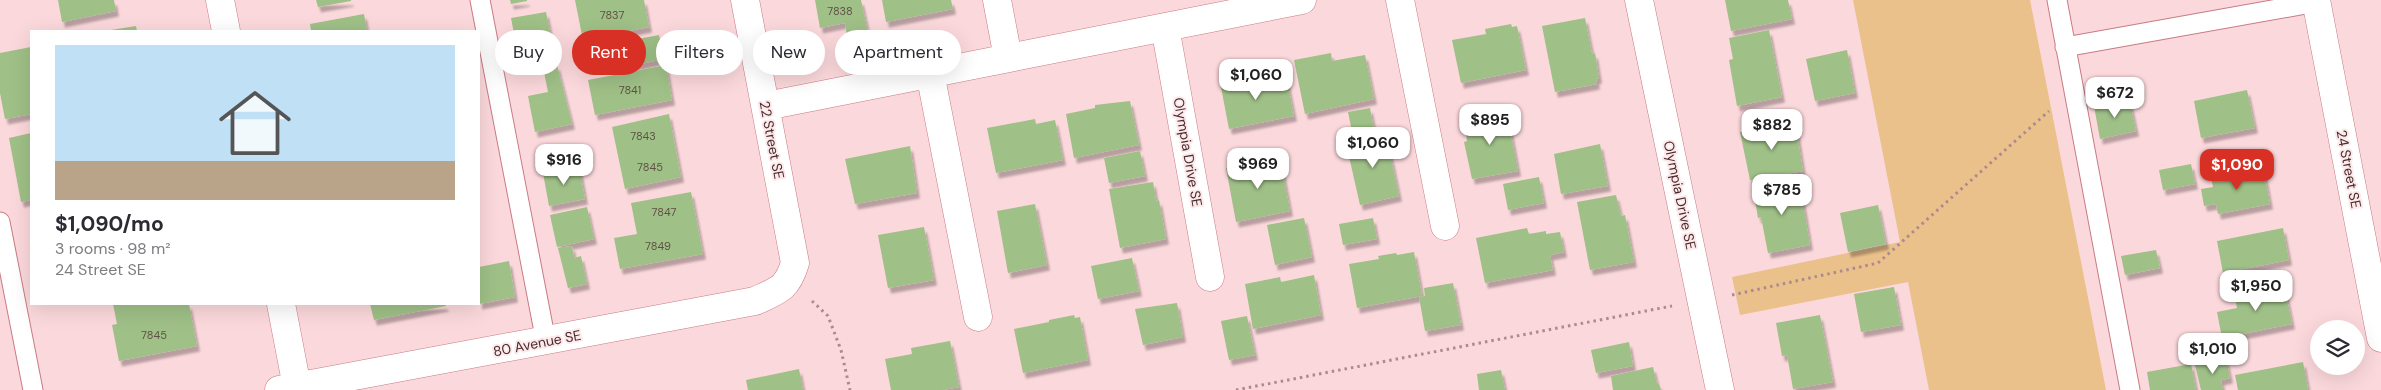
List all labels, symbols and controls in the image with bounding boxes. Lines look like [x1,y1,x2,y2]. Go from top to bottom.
house number: 7838 [827,4,853,18]
house number: 7837 [600,8,624,22]
chip: Buy [495,30,562,75]
chip: Rent [572,30,646,75]
chip: Filters [656,30,743,75]
chip: New [753,30,825,75]
chip: Apartment [835,30,961,75]
pin: $1,060 [1215,58,1297,101]
text: $1,060 [1230,64,1282,85]
pin: $672 [2085,76,2145,119]
icon: home [210,78,300,168]
text: $672 [2096,82,2134,103]
house number: 7841 [619,83,641,97]
street label: Olympia Drive SE [1170,96,1206,208]
street label: 22 Street SE [756,99,788,181]
pin: $895 [1460,104,1520,146]
pin: $882 [1742,108,1802,151]
text: $895 [1470,109,1510,130]
text: $882 [1752,114,1792,135]
pin: $1,060 [1332,126,1414,169]
street label: 24 Street SE [2333,128,2365,210]
house number: 7843 [630,129,656,143]
text: $1,060 [1347,132,1399,153]
street label: Olympia Drive SE [1660,139,1700,251]
pin: $916 [534,144,594,186]
pin: $969 [1228,148,1288,190]
pin: $1,090 [2196,148,2278,191]
text: $916 [546,149,582,170]
text: $969 [1238,153,1278,174]
text: $1,090 [2211,154,2263,175]
house number: 7845 [637,160,663,174]
pin: $785 [1752,174,1812,216]
text: $785 [1763,179,1801,200]
house number: 7847 [652,205,677,219]
text: $1,090/mo [55,210,164,238]
text: 3 rooms · 98 m² [55,238,171,259]
house number: 7849 [645,239,671,253]
text: 24 Street SE [55,259,146,280]
pin: $1,950 [2215,270,2297,312]
text: $1,950 [2231,275,2281,296]
map controls [2310,320,2365,375]
button: layers [2310,320,2365,375]
street label: 80 Avenue SE [492,326,583,360]
house number: 7845 [141,328,167,342]
pin: $1,010 [2172,332,2254,375]
text: $1,010 [2189,338,2237,359]

